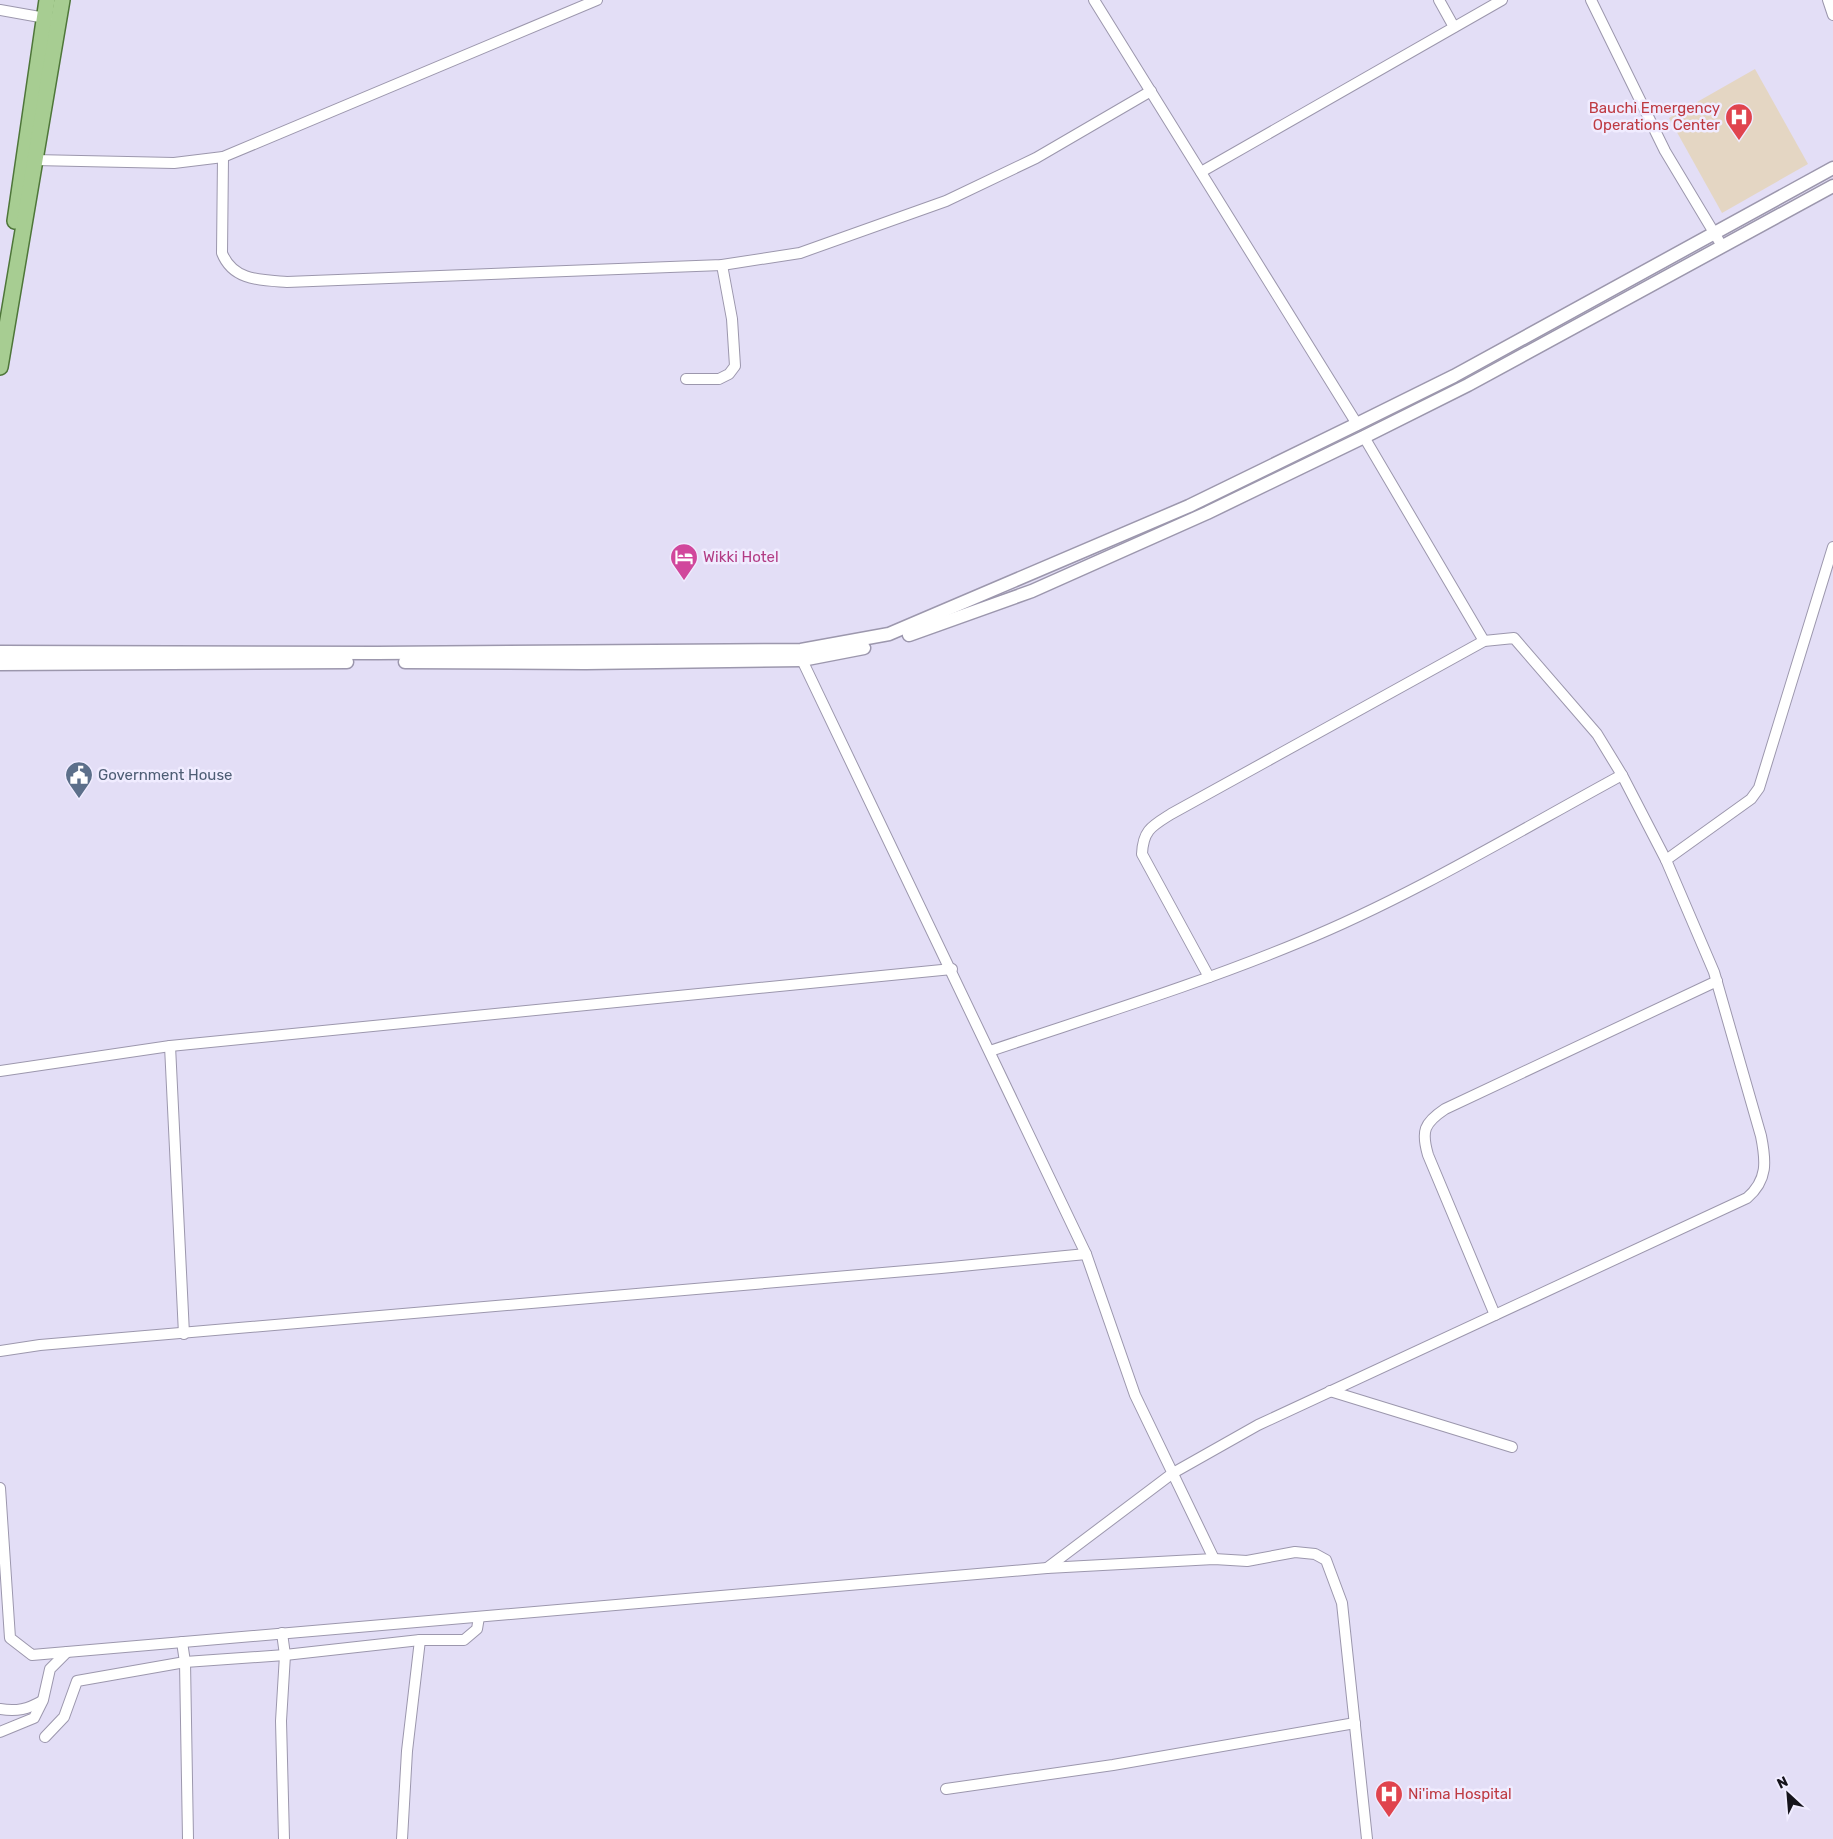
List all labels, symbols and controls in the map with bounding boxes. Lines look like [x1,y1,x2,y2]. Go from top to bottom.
place label: Bauchi Emergency Operations Center [1589,99,1720,134]
hospital icon: Bauchi Emergency Operations Center [1724,102,1754,141]
hotel icon: Wikki Hotel [669,542,699,581]
place label: Wikki Hotel [703,548,779,566]
public building icon: Government House [64,760,94,799]
place label: Government House [98,766,232,784]
north arrow [1763,1769,1813,1819]
text: N [1774,1773,1791,1793]
hospital icon: Ni'ima Hospital [1374,1779,1404,1818]
place label: Ni'ima Hospital [1408,1785,1512,1803]

